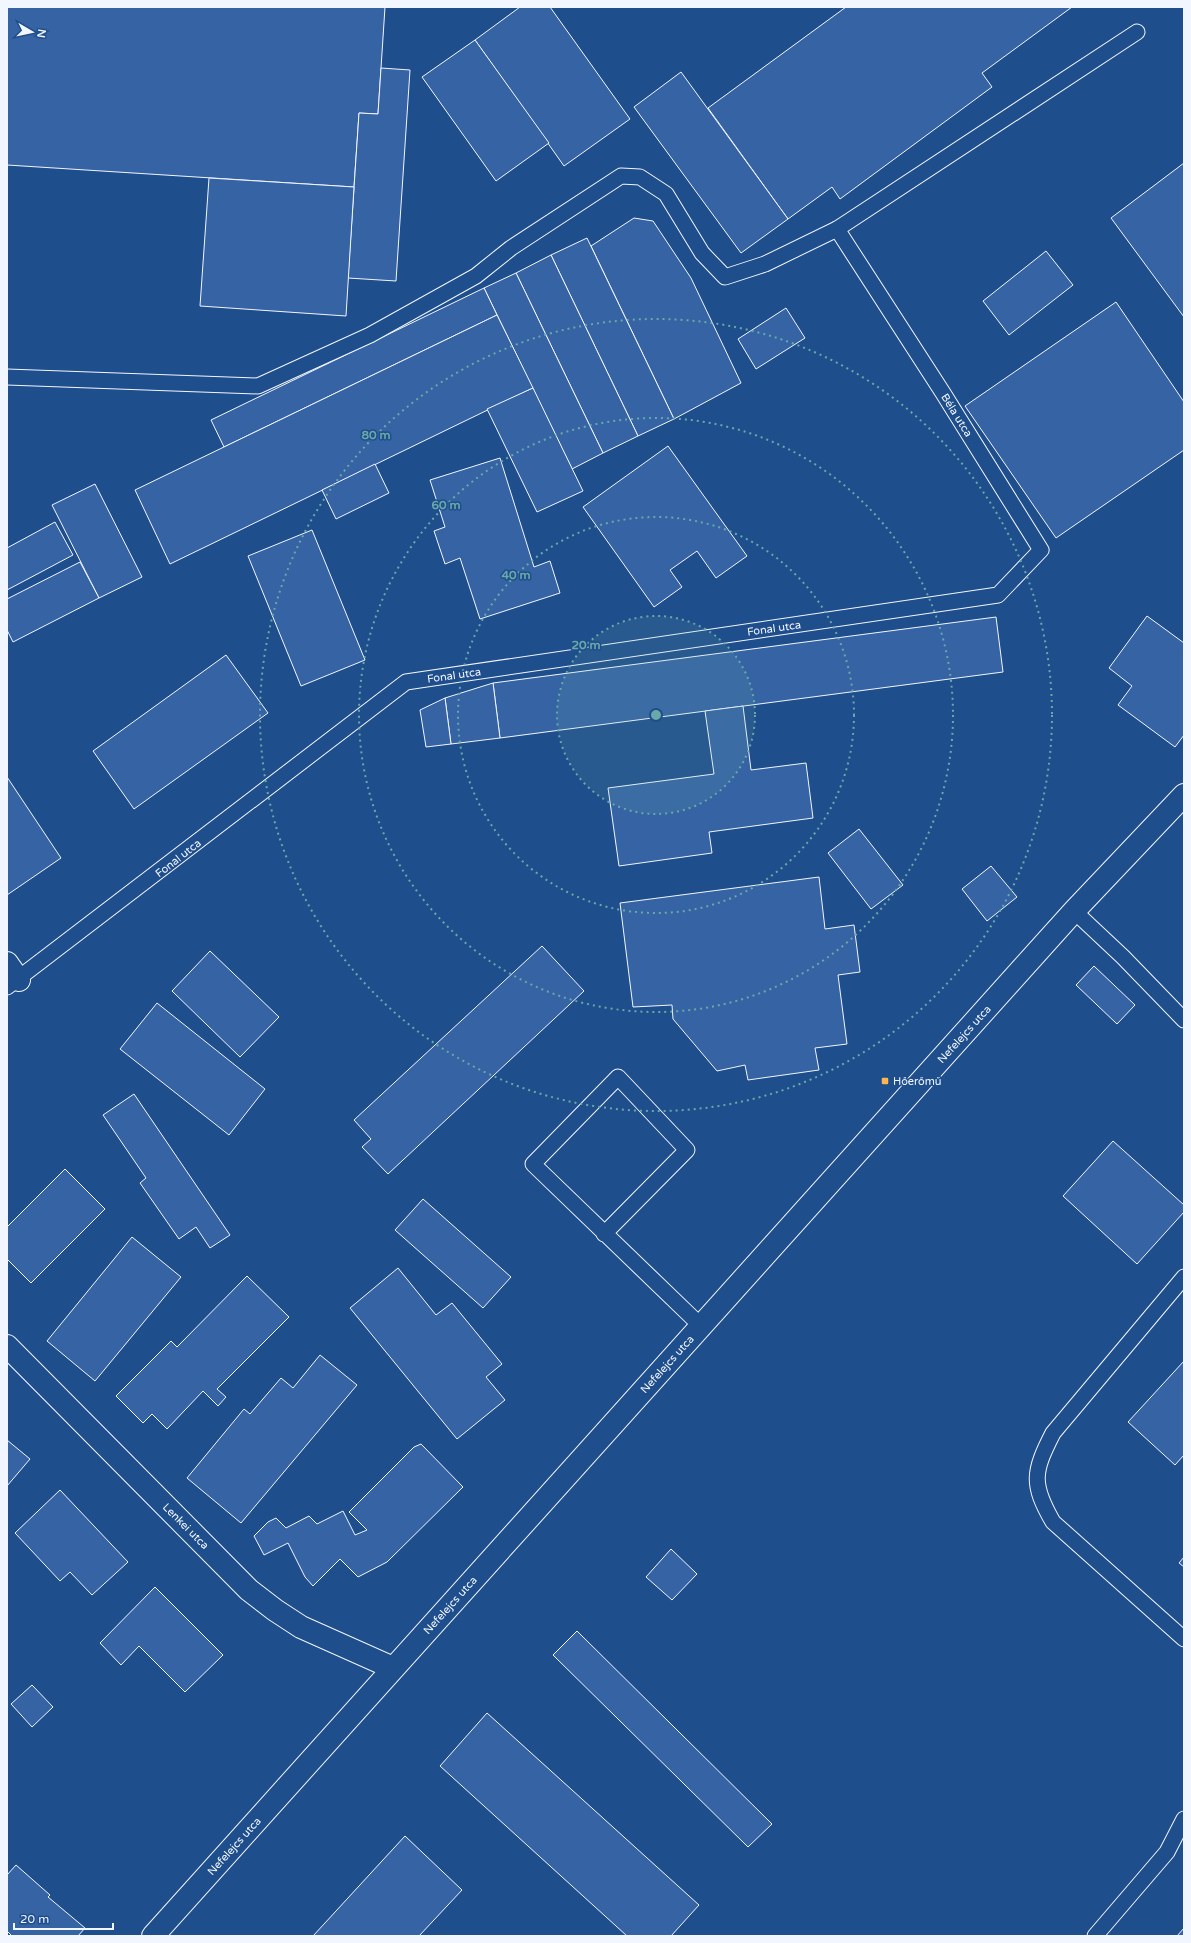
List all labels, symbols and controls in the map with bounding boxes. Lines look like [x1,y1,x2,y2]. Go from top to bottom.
north arrow [12,12,52,52]
text: N [34,28,48,39]
street label: Béla utca [938,391,975,439]
text: 80 m [361,428,391,442]
text: 60 m [431,498,461,512]
text: 40 m [501,568,531,582]
street label: Fonal utca [746,618,802,639]
text: 20 m [571,638,601,652]
street label: Fonal utca [426,665,482,686]
centre of rings [649,708,663,722]
street label: Fonal utca [153,837,204,880]
street label: Nefelejcs utca [935,1003,994,1066]
place label: Hőerőmű [893,1075,942,1088]
marker: Hőerőmű [880,1076,890,1086]
street label: Nefelejcs utca [638,1333,697,1396]
street label: Lenkei utca [160,1501,211,1552]
street label: Nefelejcs utca [421,1574,480,1637]
street label: Nefelejcs utca [205,1815,264,1878]
scale bar [14,1905,113,1931]
text: 20 m [20,1912,49,1926]

